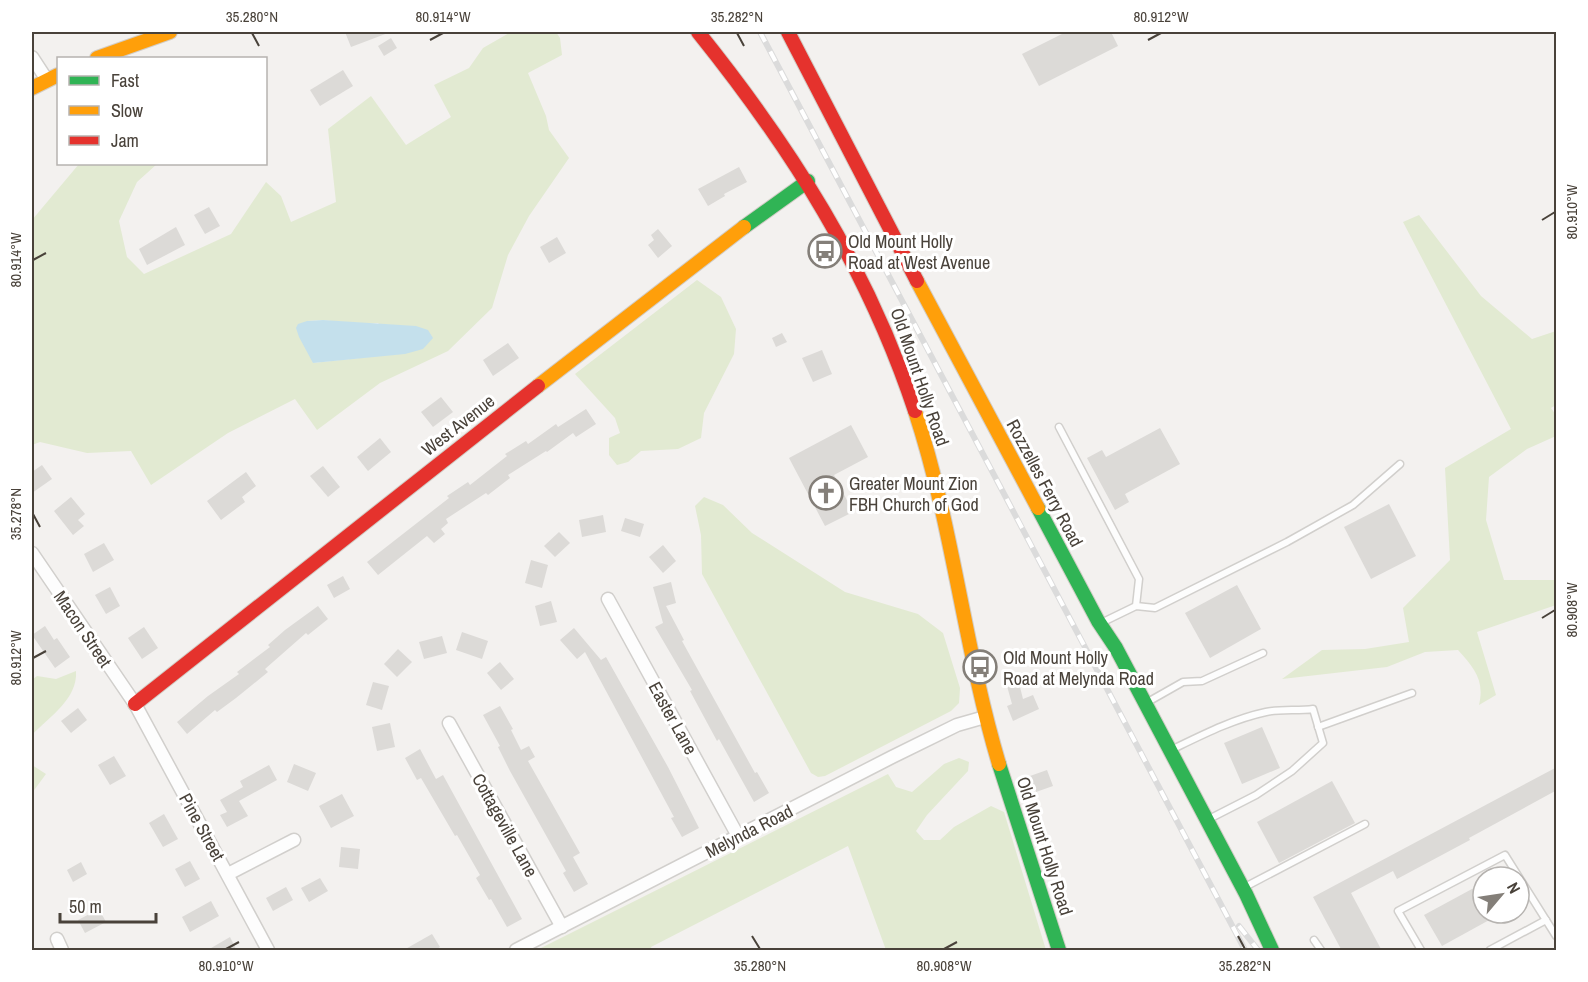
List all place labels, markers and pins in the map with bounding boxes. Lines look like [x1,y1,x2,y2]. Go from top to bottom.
place label: Old Mount Holly Road at West Avenue [848,229,990,275]
bus stop icon: Old Mount Holly Road at West Avenue [807,233,843,269]
place label: Greater Mount Zion FBH Church of God [849,471,979,517]
church icon: Greater Mount Zion FBH Church of God [808,475,844,511]
place label: Old Mount Holly Road at Melynda Road [1003,645,1154,691]
bus stop icon: Old Mount Holly Road at Melynda Road [962,649,998,685]

